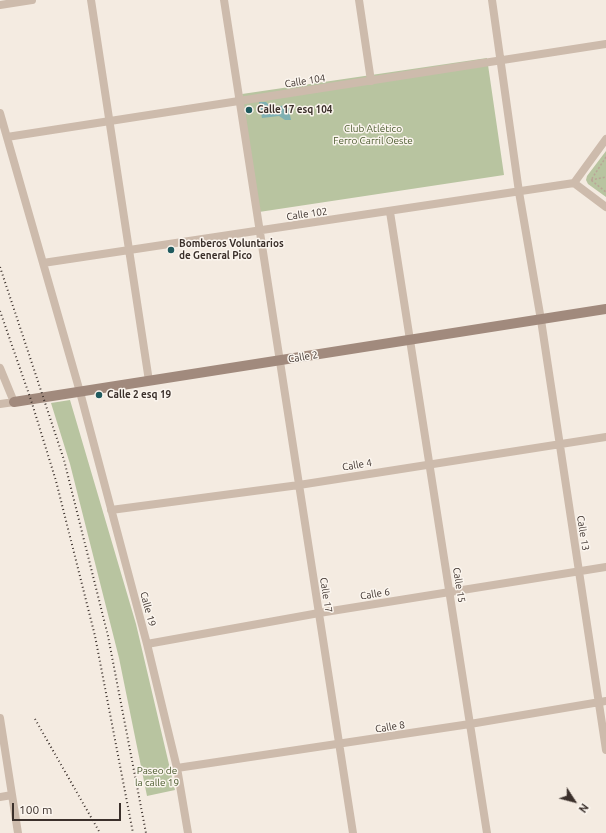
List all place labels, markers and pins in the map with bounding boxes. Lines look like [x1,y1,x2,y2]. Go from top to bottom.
place label: Calle 17 esq 104 [257,104,332,116]
marker: Calle 17 esq 104 [244,105,254,115]
place label: Bomberos Voluntarios de General Pico [179,238,284,262]
marker: Bomberos Voluntarios de General Pico [166,245,176,255]
place label: Calle 2 esq 19 [107,389,171,401]
marker: Calle 2 esq 19 [94,390,104,400]

